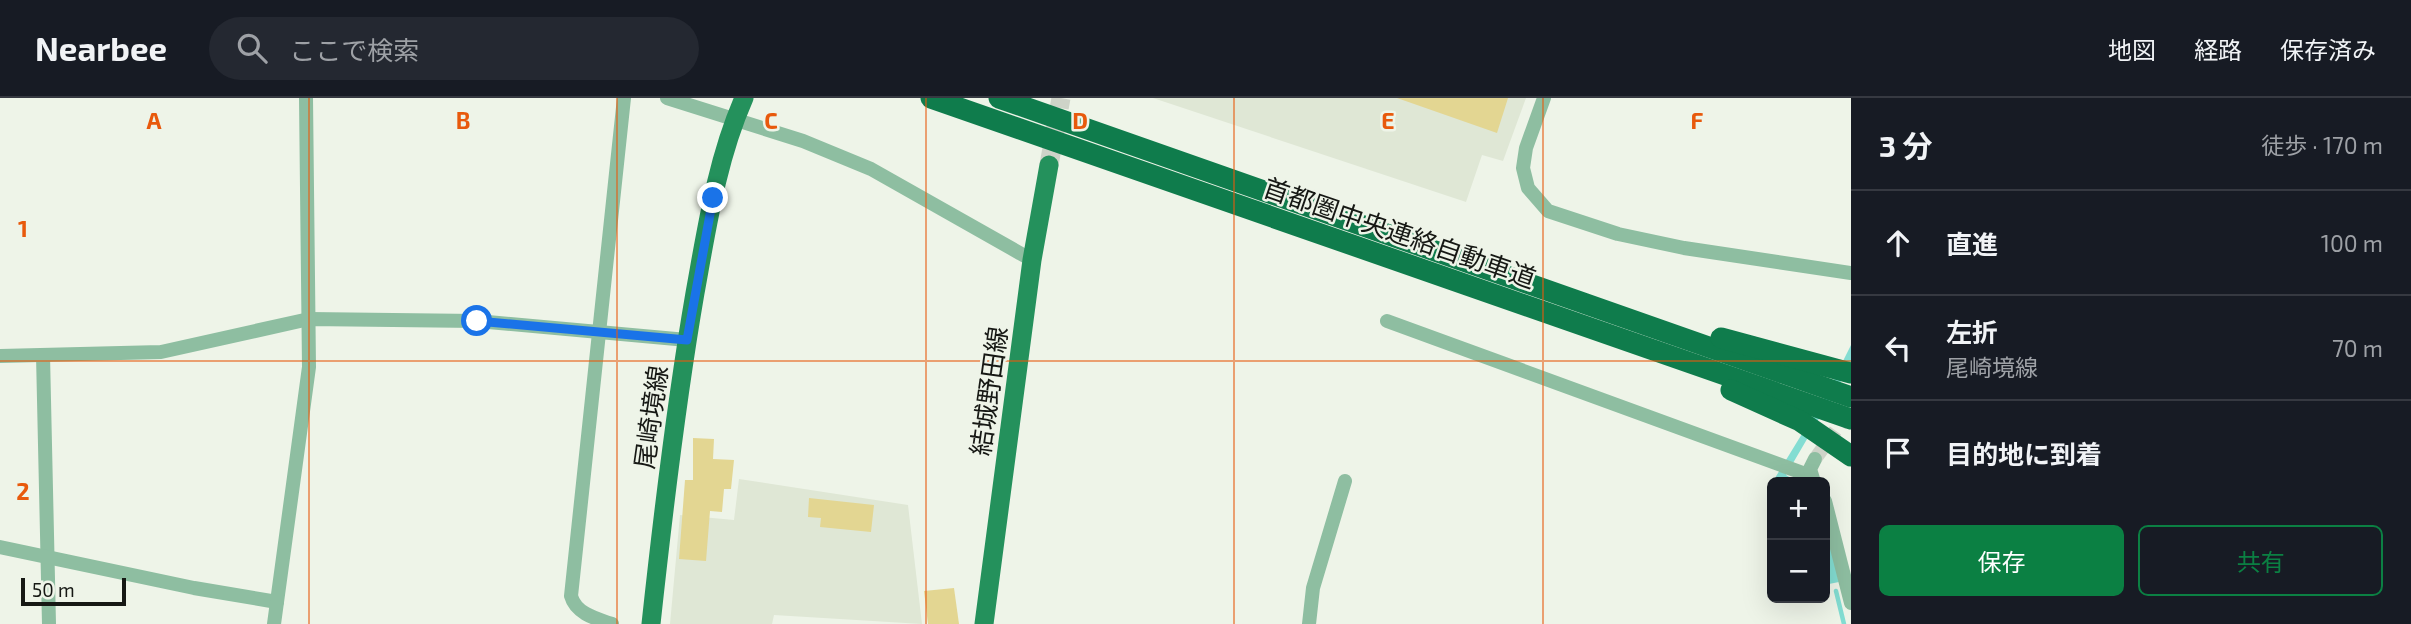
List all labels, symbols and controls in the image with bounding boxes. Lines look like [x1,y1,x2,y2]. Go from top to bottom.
search box [209,17,699,80]
text: Nearbee [35,28,167,68]
icon: search [233,29,271,67]
text: ここで検索 [289,34,419,65]
text: 地図 [2108,35,2156,64]
text: 経路 [2194,35,2242,64]
text: 保存済み [2280,35,2376,64]
text: A [146,106,162,134]
text: B [456,106,470,134]
text: C [764,106,778,134]
text: D [1072,106,1088,134]
text: E [1381,106,1395,134]
text: F [1691,106,1704,134]
text: 3 分 [1879,127,1933,163]
text: 徒歩 · 170 m [2261,131,2383,159]
street label: 首都圏中央連絡自動車道 [1260,171,1540,293]
route end [697,182,728,213]
text: 1 [18,214,28,242]
icon: ahead [1879,224,1917,262]
text: 直進 [1946,228,1998,259]
text: 100 m [2321,229,2383,257]
route start [461,305,492,336]
text: 左折 [1946,316,1998,347]
street label: 結城野田線 [964,324,1012,458]
icon: left [1879,329,1917,367]
text: 70 m [2332,334,2383,362]
text: 尾崎境線 [1946,353,2038,381]
street label: 尾崎境線 [627,363,673,471]
icon: arrive [1879,434,1917,472]
text: 目的地に到着 [1946,438,2102,469]
text: 2 [16,477,30,505]
map controls [1767,477,1830,603]
button: + [1767,477,1830,540]
button: 保存 [1879,525,2124,596]
button: 共有 [2138,525,2383,596]
button: − [1767,540,1830,603]
scale bar [21,575,126,607]
text: 50 m [32,578,75,601]

